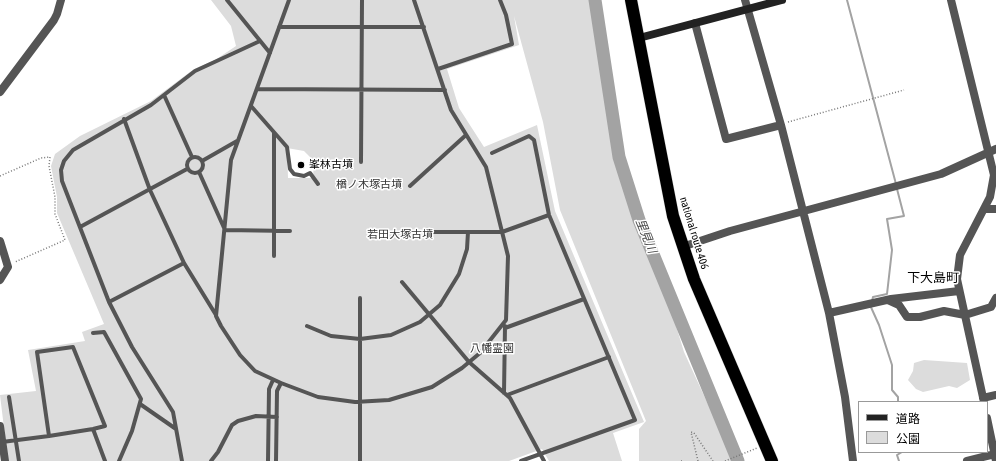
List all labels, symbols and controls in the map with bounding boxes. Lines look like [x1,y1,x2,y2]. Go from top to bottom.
place label: 峯林古墳 [309,158,353,172]
marker: 峯林古墳 [296,160,306,170]
park label: 楢ノ木塚古墳 [336,178,402,192]
street label: national route 406 [677,195,711,271]
water label: 里見川 [633,217,659,255]
park label: 若田大塚古墳 [367,228,433,242]
district label: 下大島町 [907,270,959,286]
park label: 八幡霊園 [470,342,514,356]
legend [858,401,988,453]
text: 道路 [896,412,920,426]
text: 公園 [896,432,920,446]

